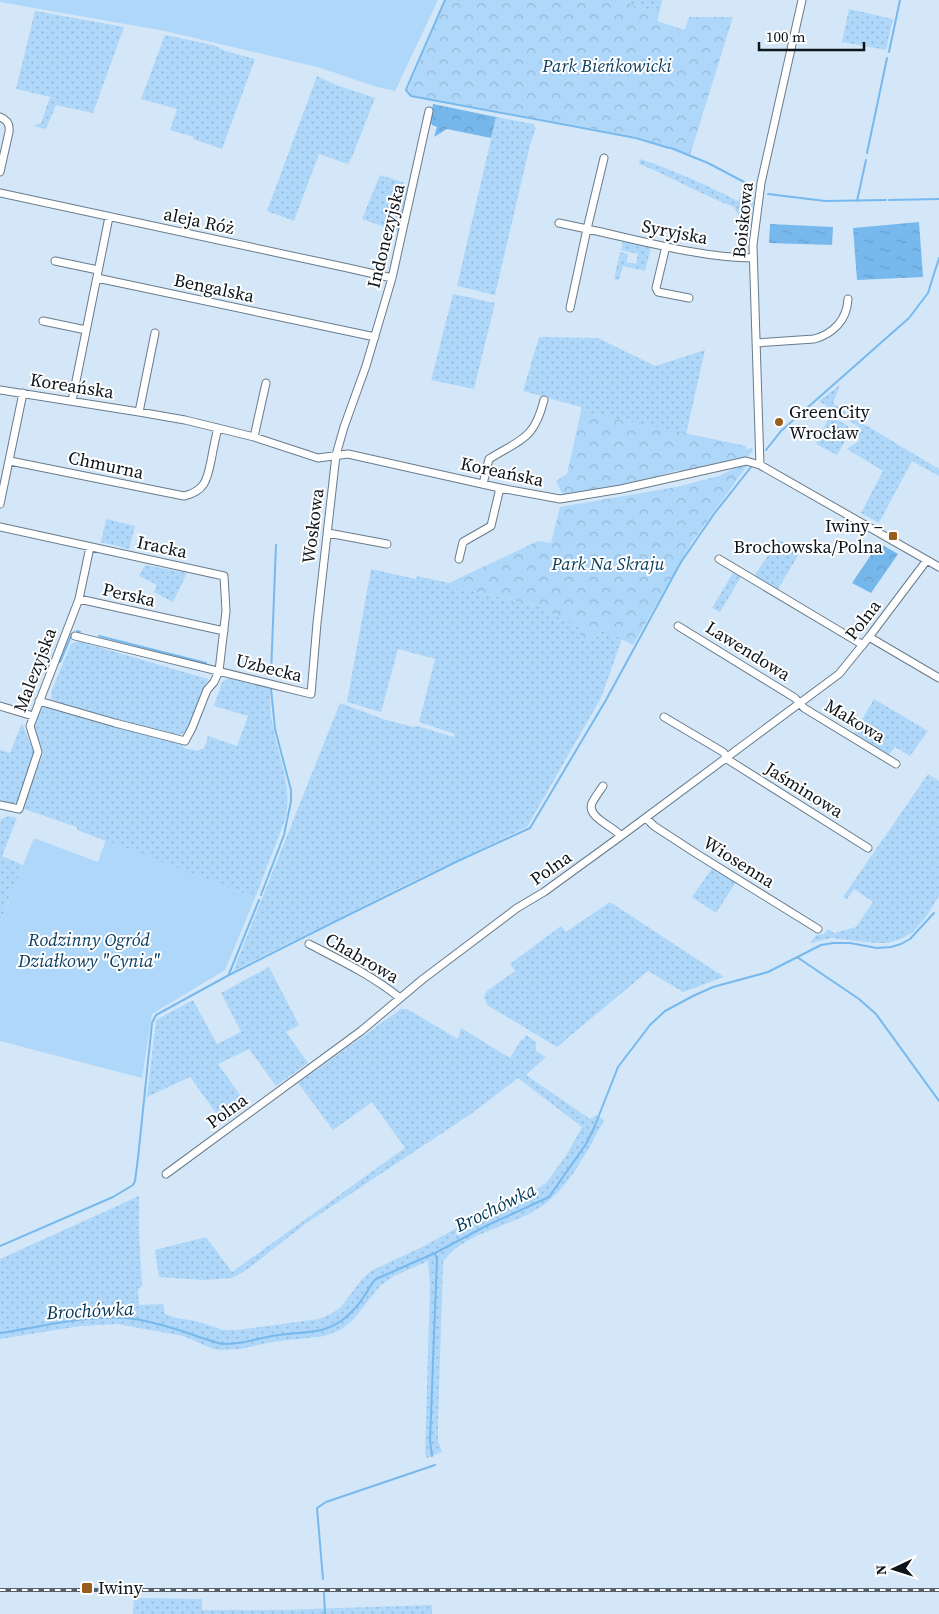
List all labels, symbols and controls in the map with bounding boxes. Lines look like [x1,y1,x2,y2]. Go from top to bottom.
scale bar [759,20,864,52]
text: 100 m [766,26,806,47]
park label: Park Bieńkowicki [541,53,672,78]
street label: Indonezyjska [360,180,411,291]
street label: Boiskowa [726,180,759,259]
street label: aleja Róż [161,201,237,240]
street label: Syryjska [640,213,711,250]
street label: Bengalska [172,267,257,308]
street label: Koreańska [28,367,117,405]
place label: GreenCity Wrocław [789,399,871,445]
marker: GreenCity Wrocław [773,416,785,428]
street label: Chmurna [66,444,147,485]
street label: Koreańska [458,450,547,493]
street label: Woskowa [295,486,330,565]
place label: Iwiny – Brochowska/Polna [734,513,884,559]
street label: Iracka [135,529,190,564]
marker: Iwiny – Brochowska/Polna [887,530,899,542]
park label: Park Na Skraju [551,551,665,576]
street label: Perska [100,576,159,613]
street label: Polna [839,593,887,645]
street label: Lawendowa [701,615,796,687]
street label: Malezyjska [7,623,62,716]
street label: Uzbecka [233,647,306,688]
street label: Makowa [820,693,891,749]
street label: Jaśminowa [759,755,849,824]
street label: Wiosenna [699,830,781,894]
street label: Polna [525,844,577,891]
street label: Chabrowa [321,926,405,989]
park label: Rodzinny Ogród Działkowy "Cynia" [17,927,160,973]
street label: Polna [201,1087,253,1134]
water label: Brochówka [449,1176,540,1238]
water label: Brochówka [45,1295,134,1325]
north arrow [869,1544,919,1594]
text: N [871,1564,891,1576]
place label: Iwiny [98,1575,143,1600]
marker: Iwiny [80,1581,94,1595]

